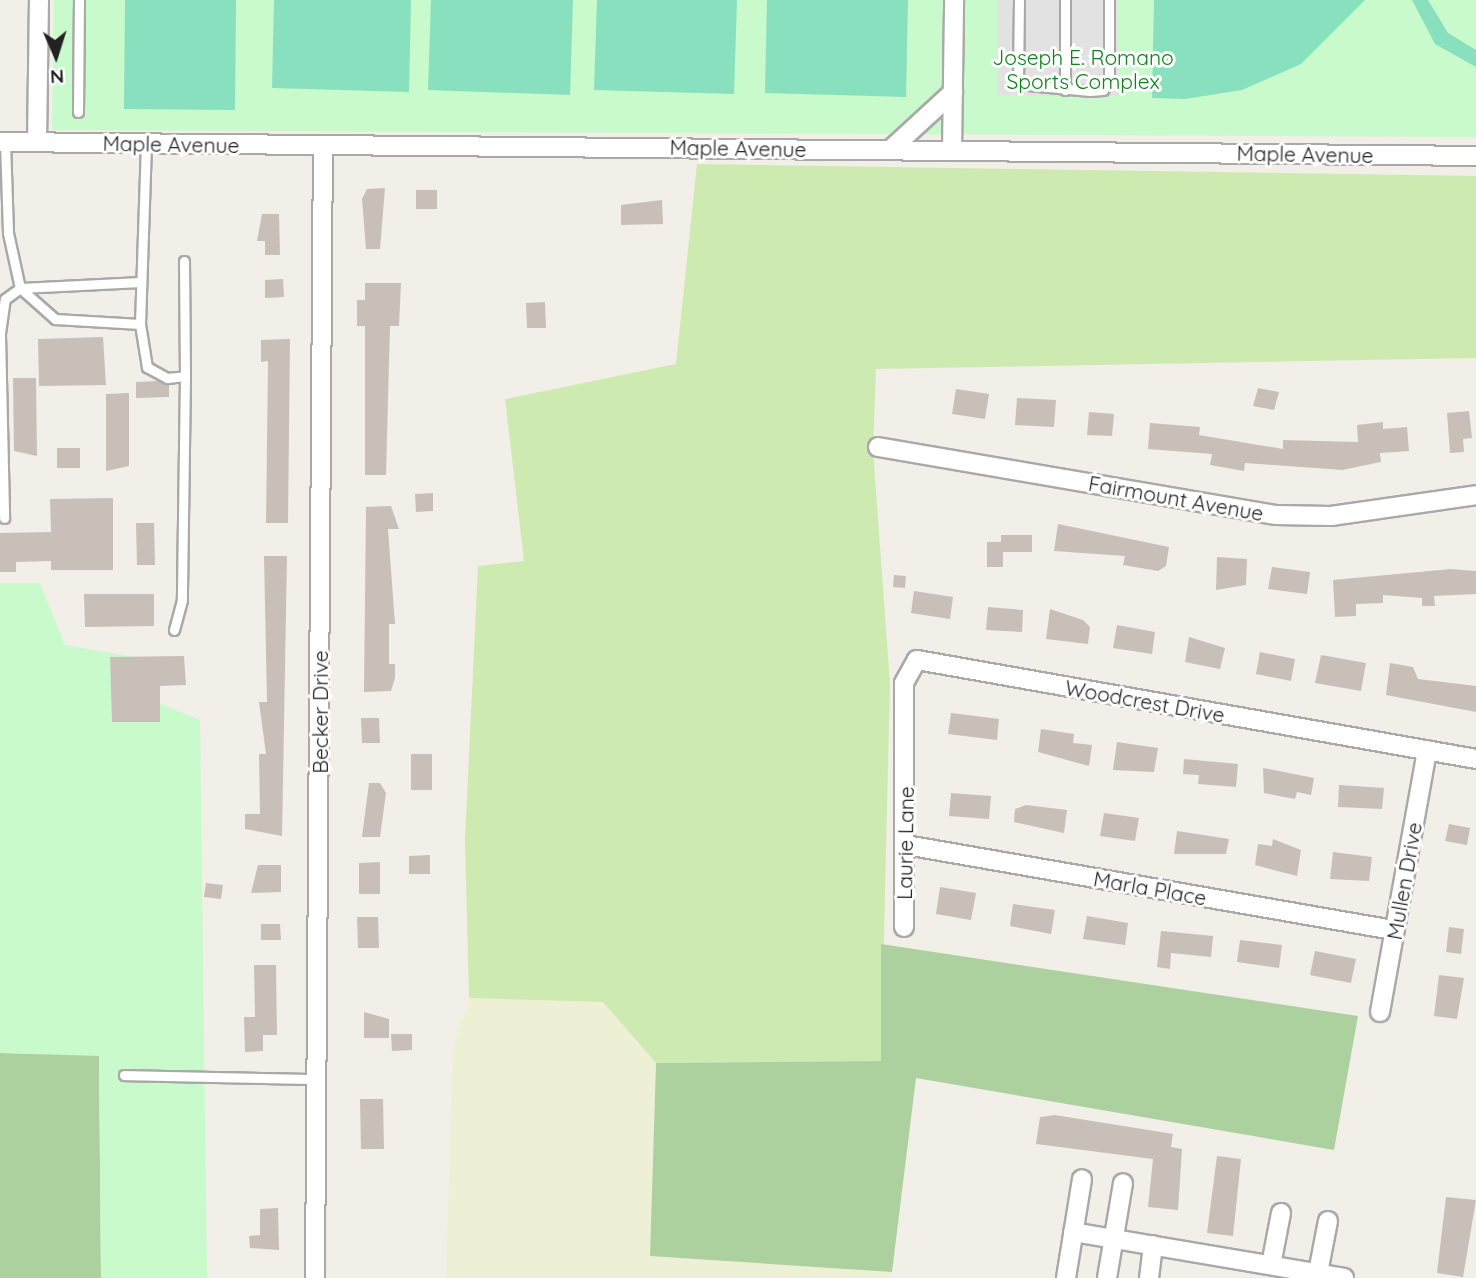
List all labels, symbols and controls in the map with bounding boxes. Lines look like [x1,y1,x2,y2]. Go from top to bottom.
north arrow [21,21,91,91]
park label: Joseph E. Romano Sports Complex [992,44,1174,94]
text: N [49,65,65,89]
street label: Maple Avenue [102,130,240,158]
street label: Maple Avenue [669,134,807,162]
street label: Maple Avenue [1236,140,1374,168]
street label: Fairmount Avenue [1086,470,1266,526]
street label: Becker Drive [307,650,333,774]
street label: Woodcrest Drive [1063,675,1227,727]
street label: Laurie Lane [891,786,919,900]
street label: Mullen Drive [1381,820,1427,942]
street label: Marla Place [1092,866,1208,910]

